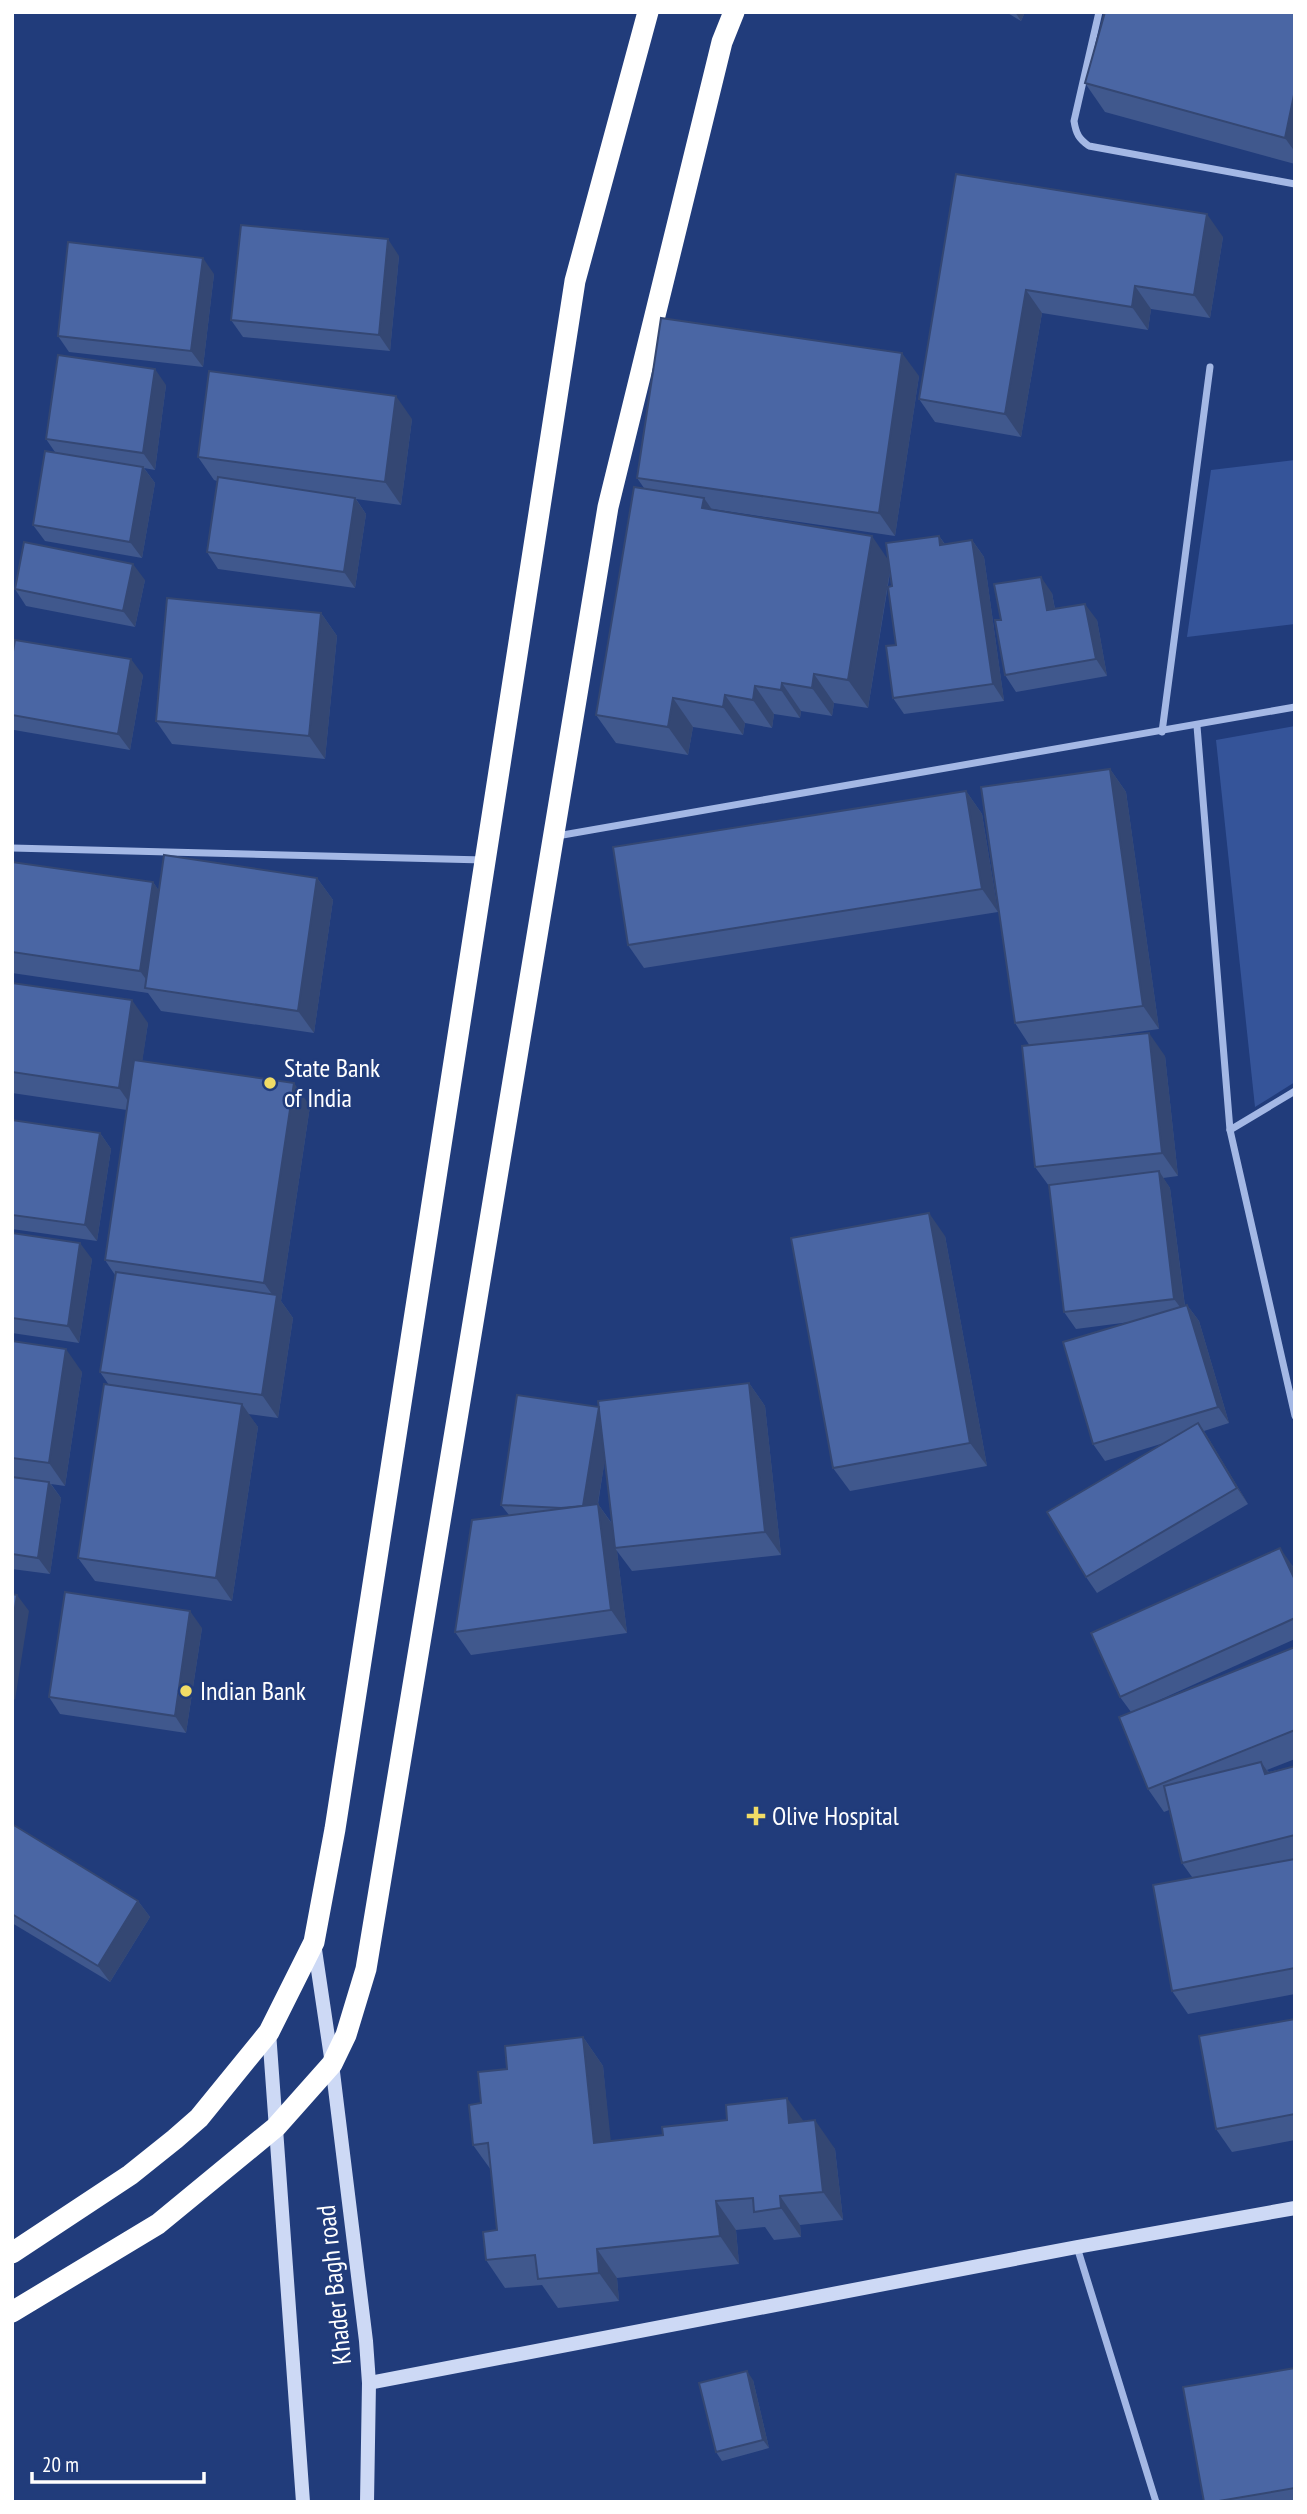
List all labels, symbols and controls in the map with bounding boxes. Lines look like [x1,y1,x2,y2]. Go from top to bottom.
place label: State Bank of India [284,1051,380,1114]
marker: State Bank of India [262,1075,278,1091]
place label: Indian Bank [200,1674,306,1707]
marker: Indian Bank [178,1683,194,1699]
place label: Olive Hospital [772,1799,899,1832]
marker: Olive Hospital [746,1806,766,1826]
street label: Khader Bagh road [309,2204,358,2366]
scale bar [32,2440,203,2484]
text: 20 m [42,2451,79,2478]

